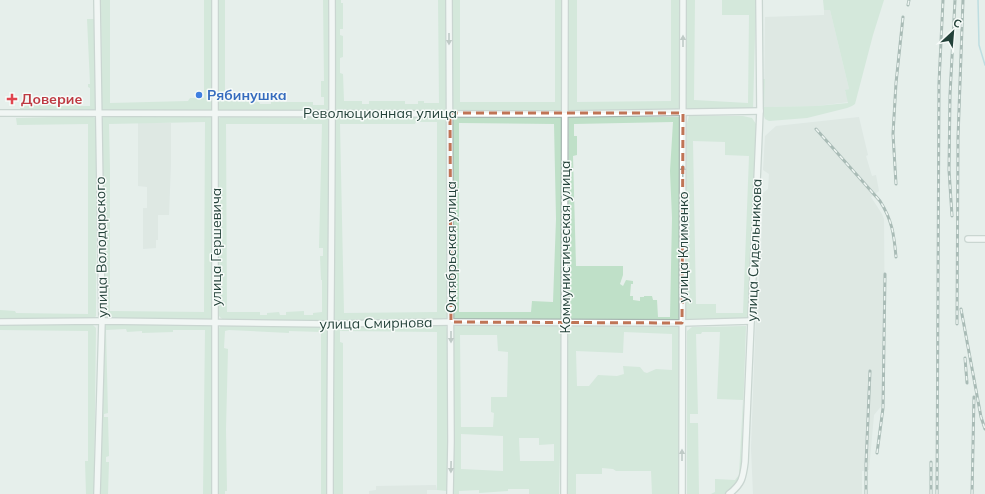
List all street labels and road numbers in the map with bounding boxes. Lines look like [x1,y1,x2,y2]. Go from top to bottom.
street label: Революционная улица [303,104,457,122]
street label: Коммунистическая улица [556,160,574,334]
street label: улица Володарского [91,176,111,318]
street label: улица Сидельникова [743,178,765,322]
street label: Октябрьская улица [442,181,460,313]
street label: улица Гершевича [207,188,225,306]
street label: улица Клименко [674,191,692,303]
street label: улица Смирнова [319,313,433,333]

